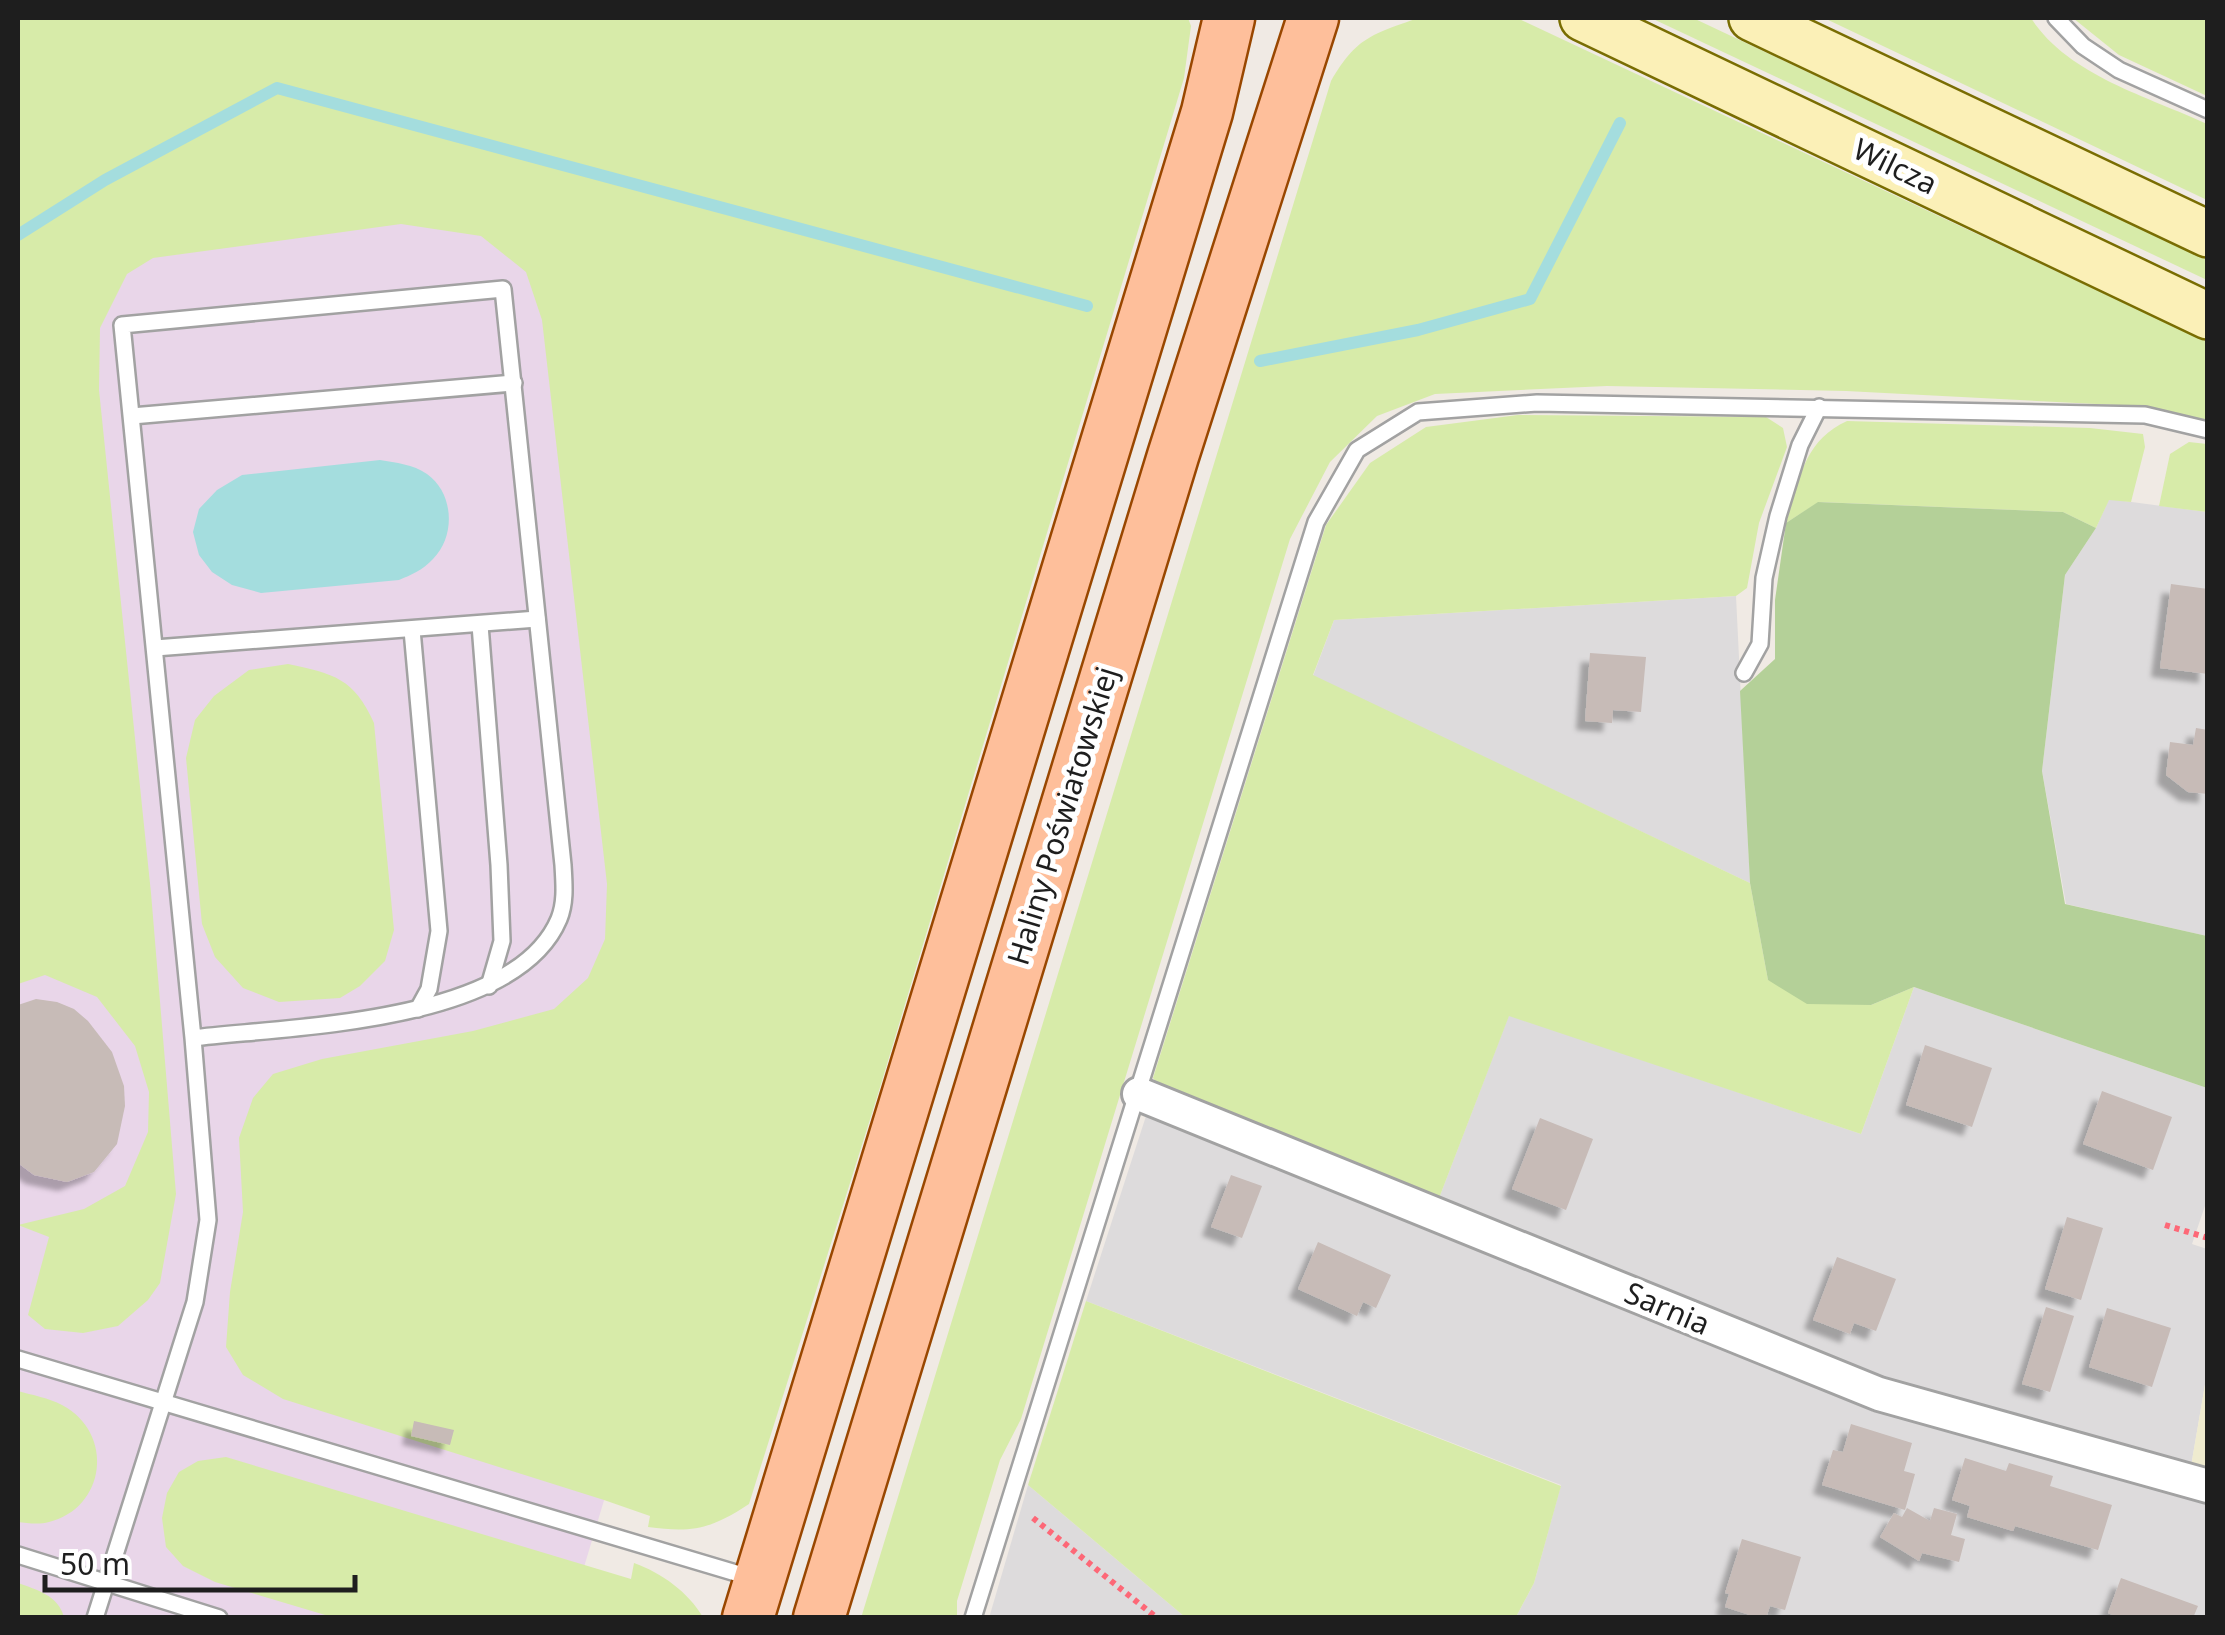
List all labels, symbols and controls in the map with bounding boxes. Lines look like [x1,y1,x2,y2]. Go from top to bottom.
street label: Wilcza [1847,128,1945,204]
street label: Haliny Poświatowskiej [997,661,1126,970]
street label: Sarnia [1619,1271,1716,1344]
scale bar [45,1530,355,1592]
text: 50 m [60,1543,130,1584]

